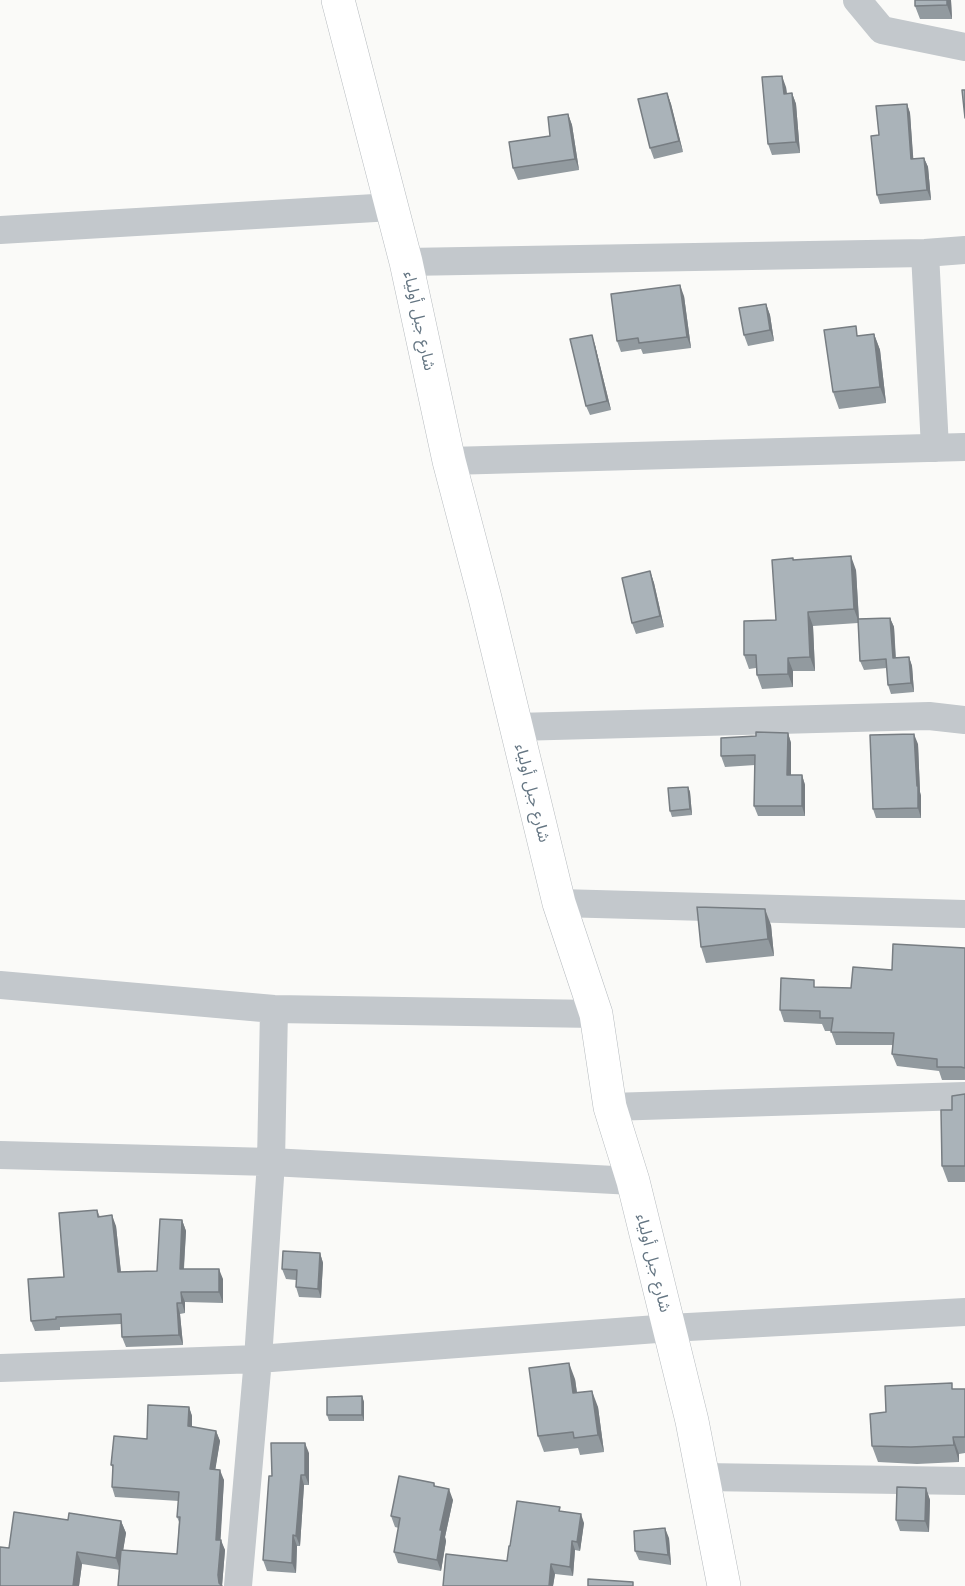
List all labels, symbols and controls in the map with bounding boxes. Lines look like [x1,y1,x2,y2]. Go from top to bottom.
street label: شارع جبل أولياء [399,270,439,372]
street label: شارع جبل أولياء [510,742,554,844]
street label: شارع جبل أولياء [631,1212,675,1314]

